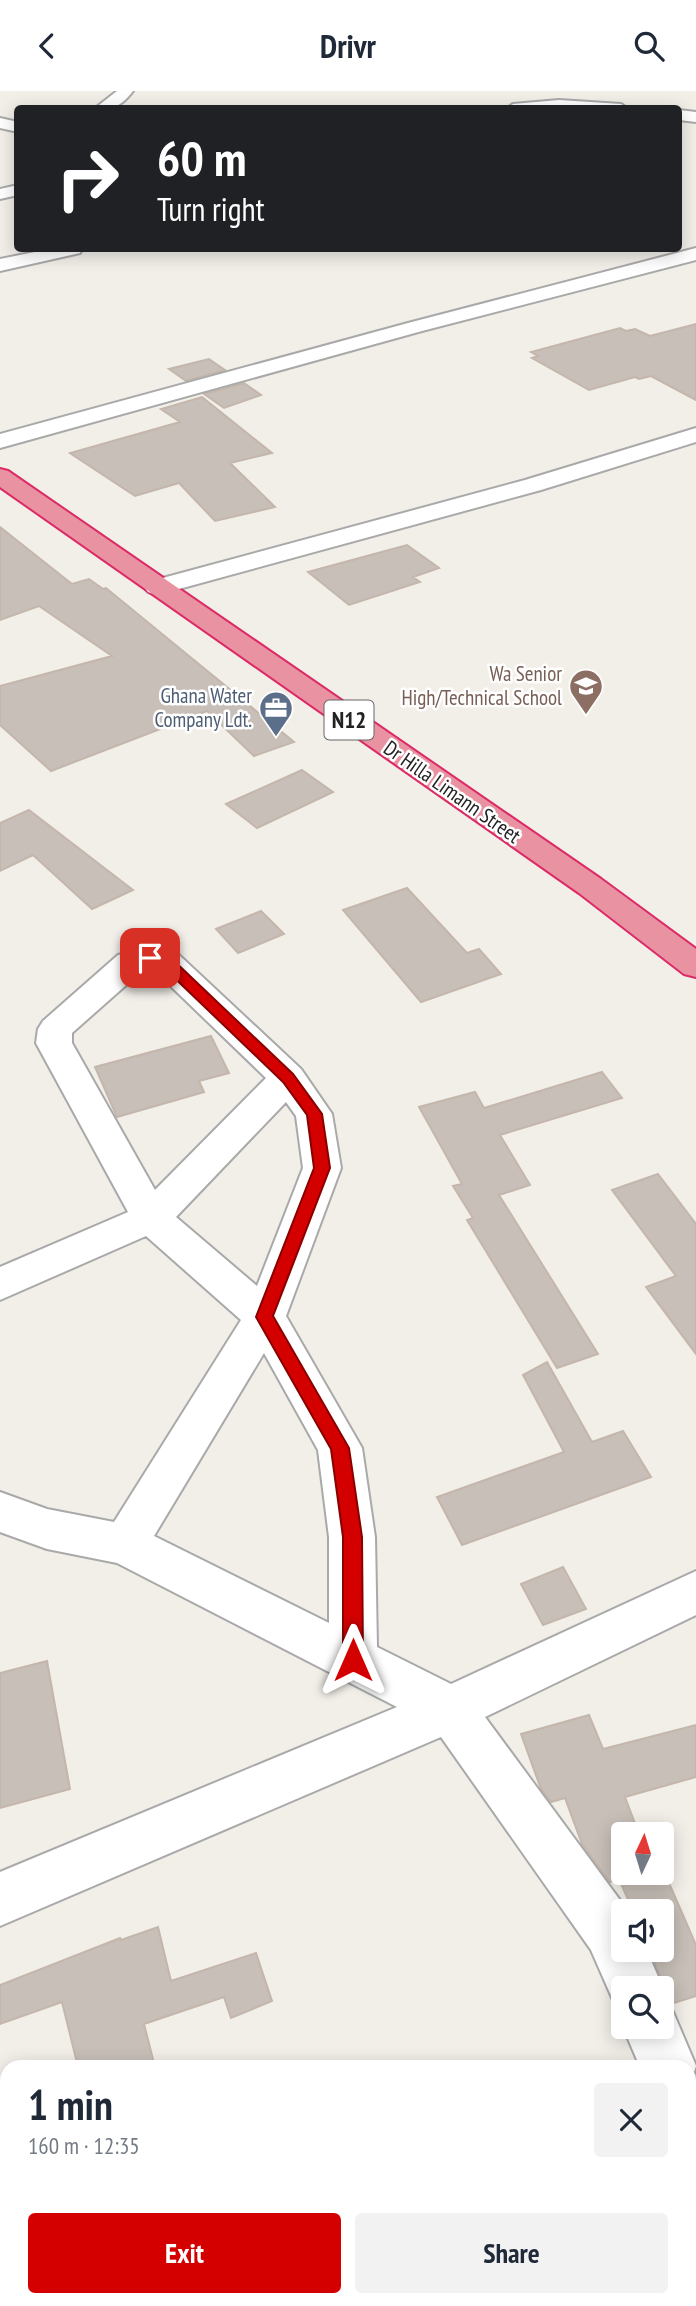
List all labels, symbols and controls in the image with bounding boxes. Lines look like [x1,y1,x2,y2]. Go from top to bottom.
text: Drivr [320,25,376,67]
icon: back [28,27,66,65]
icon: search [630,27,668,65]
text: 60 m [157,126,246,190]
icon: right [42,133,133,224]
text: Turn right [157,188,265,230]
place label: Wa Senior High/Technical School [401,660,562,711]
school or university icon: Wa Senior High/Technical School [567,667,605,716]
place label: Ghana Water Company Ldt. [154,682,252,733]
office icon: Ghana Water Company Ldt. [257,689,295,738]
road number: N12 [324,701,374,740]
street label: Dr Hilla Limann Street [378,734,526,849]
pin [120,928,180,988]
icon: arrive [131,939,169,977]
position arrow [316,1623,390,1697]
north arrow [611,1822,674,1885]
map controls [611,1822,674,2039]
button: sound [611,1899,674,1962]
button: search [611,1976,674,2039]
text: 1 min [28,2077,113,2132]
button: close [594,2083,668,2157]
text: 160 m · 12:35 [28,2131,140,2160]
button: Exit [28,2213,341,2293]
button: Share [355,2213,668,2293]

